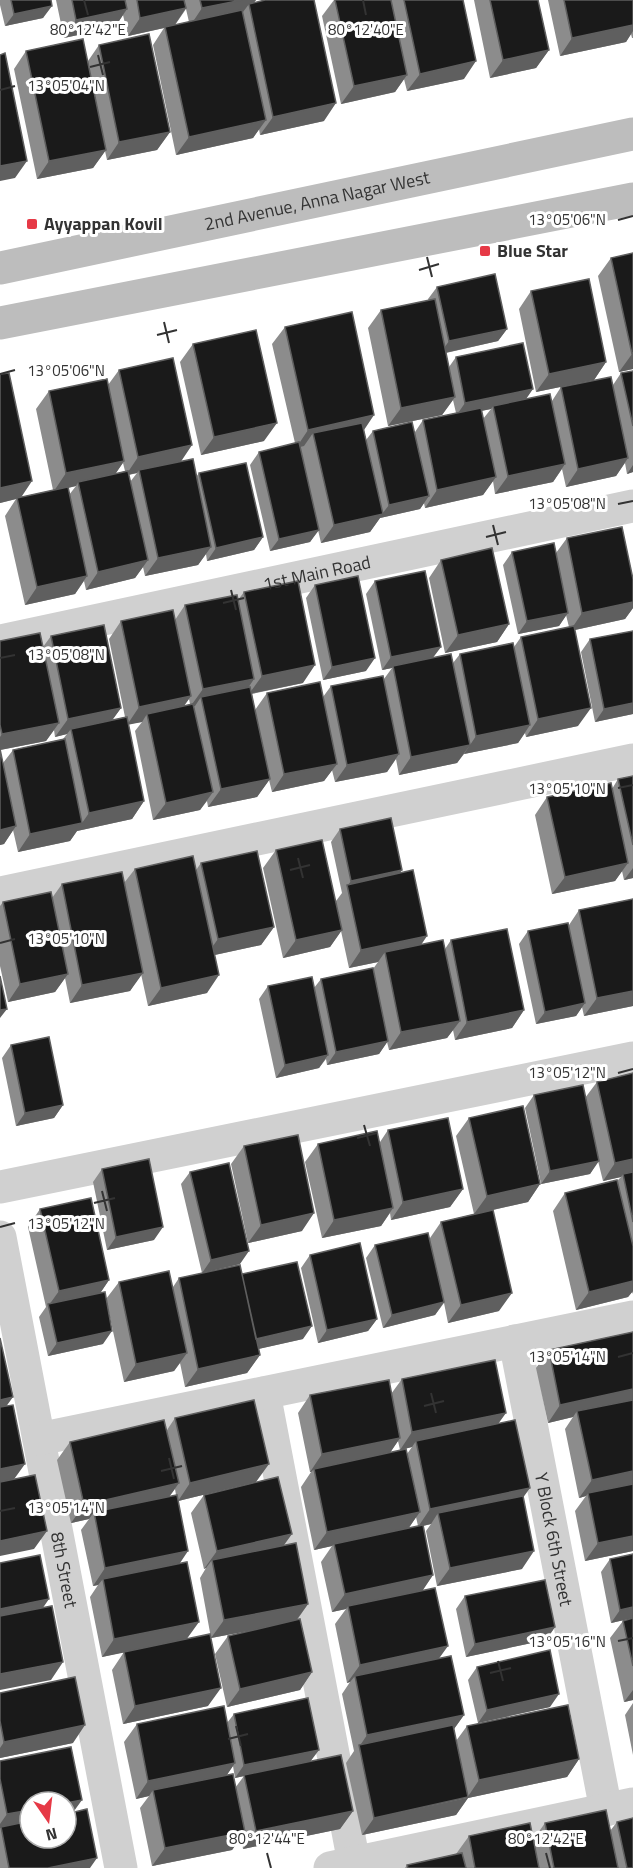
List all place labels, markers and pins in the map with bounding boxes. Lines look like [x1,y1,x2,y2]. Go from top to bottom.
place label: Ayyappan Kovil [44,210,163,237]
marker: Ayyappan Kovil [25,217,39,231]
place label: Blue Star [497,237,568,264]
marker: Blue Star [478,244,492,258]

